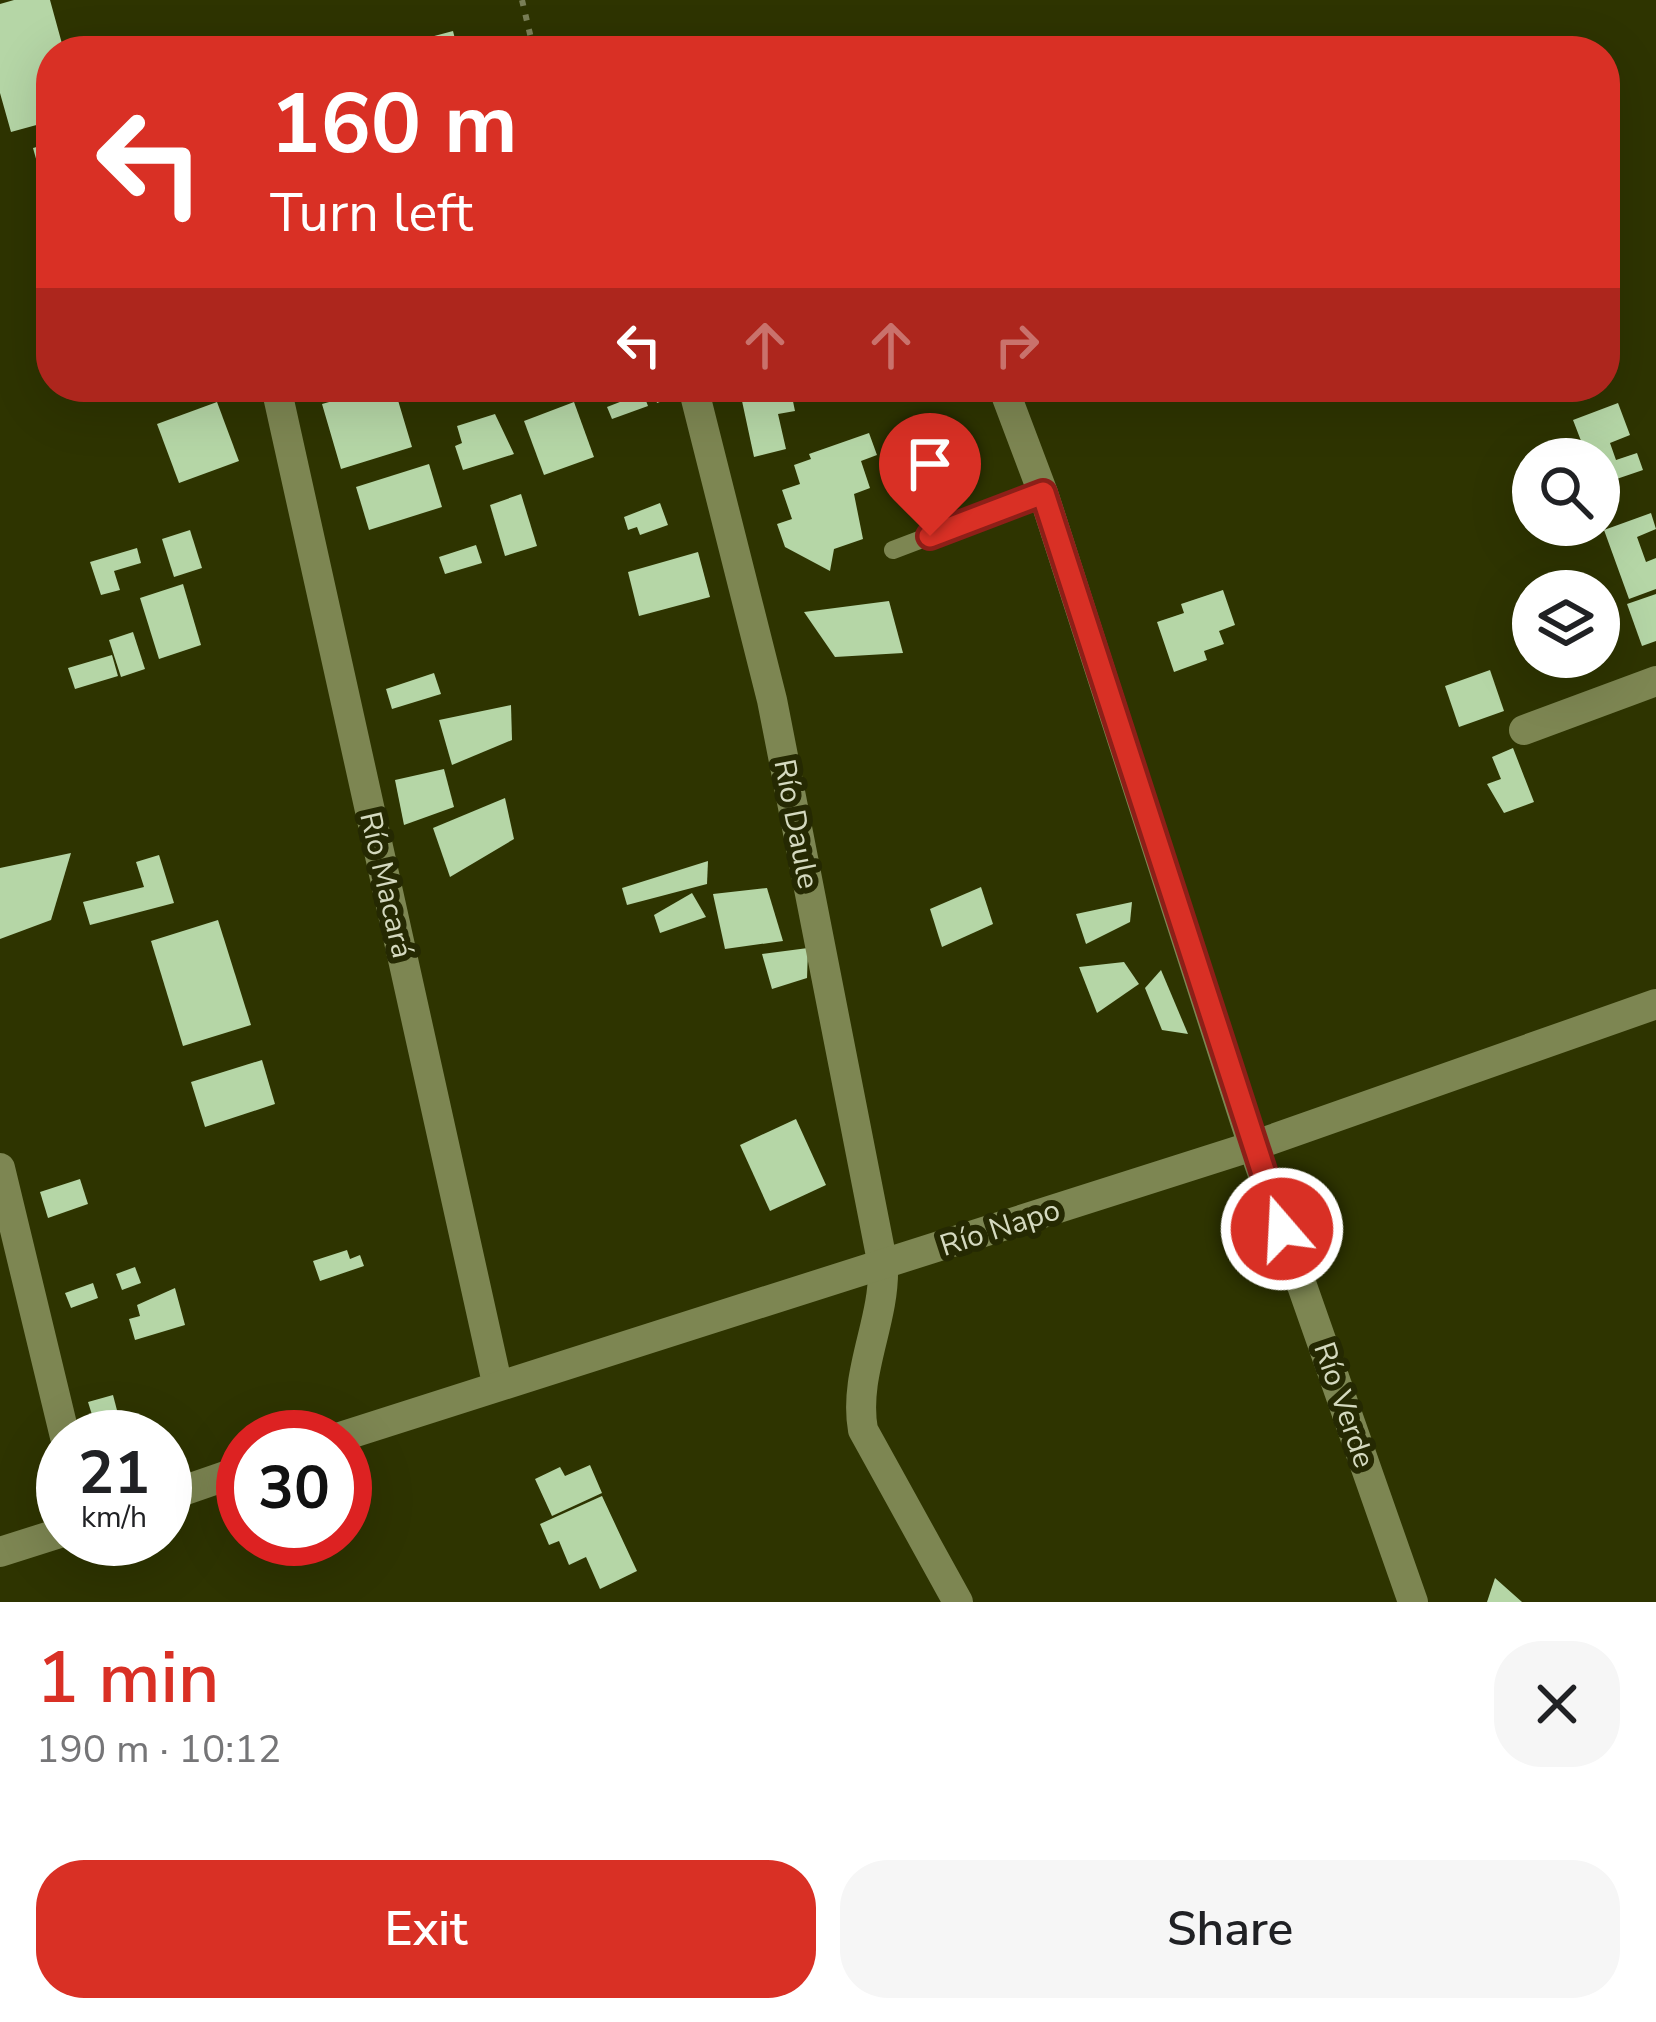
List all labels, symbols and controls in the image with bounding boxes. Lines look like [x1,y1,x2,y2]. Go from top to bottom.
text: 160 m [270,67,518,182]
icon: left [72,84,228,240]
text: Turn left [270,176,473,250]
icon: left [606,312,672,378]
icon: ahead [732,312,798,378]
icon: ahead [858,312,924,378]
icon: right [984,312,1050,378]
pin [879,413,981,536]
icon: arrive [897,431,963,497]
map controls [1512,438,1620,678]
button: search [1512,438,1620,546]
button: layers [1512,570,1620,678]
street label: Río Daule [763,756,829,892]
street label: Río Macará [349,808,423,962]
position arrow [1219,1166,1345,1292]
street label: Río Napo [935,1189,1065,1267]
street label: Río Verde [1303,1337,1385,1473]
speed limit sign: 30 [216,1410,372,1566]
text: 21 [78,1432,150,1514]
text: km/h [81,1497,147,1538]
text: 1 min [36,1629,219,1727]
button: close [1494,1641,1620,1767]
text: 190 m · 10:12 [36,1723,281,1776]
button: Exit [36,1860,816,1998]
button: Share [840,1860,1620,1998]

